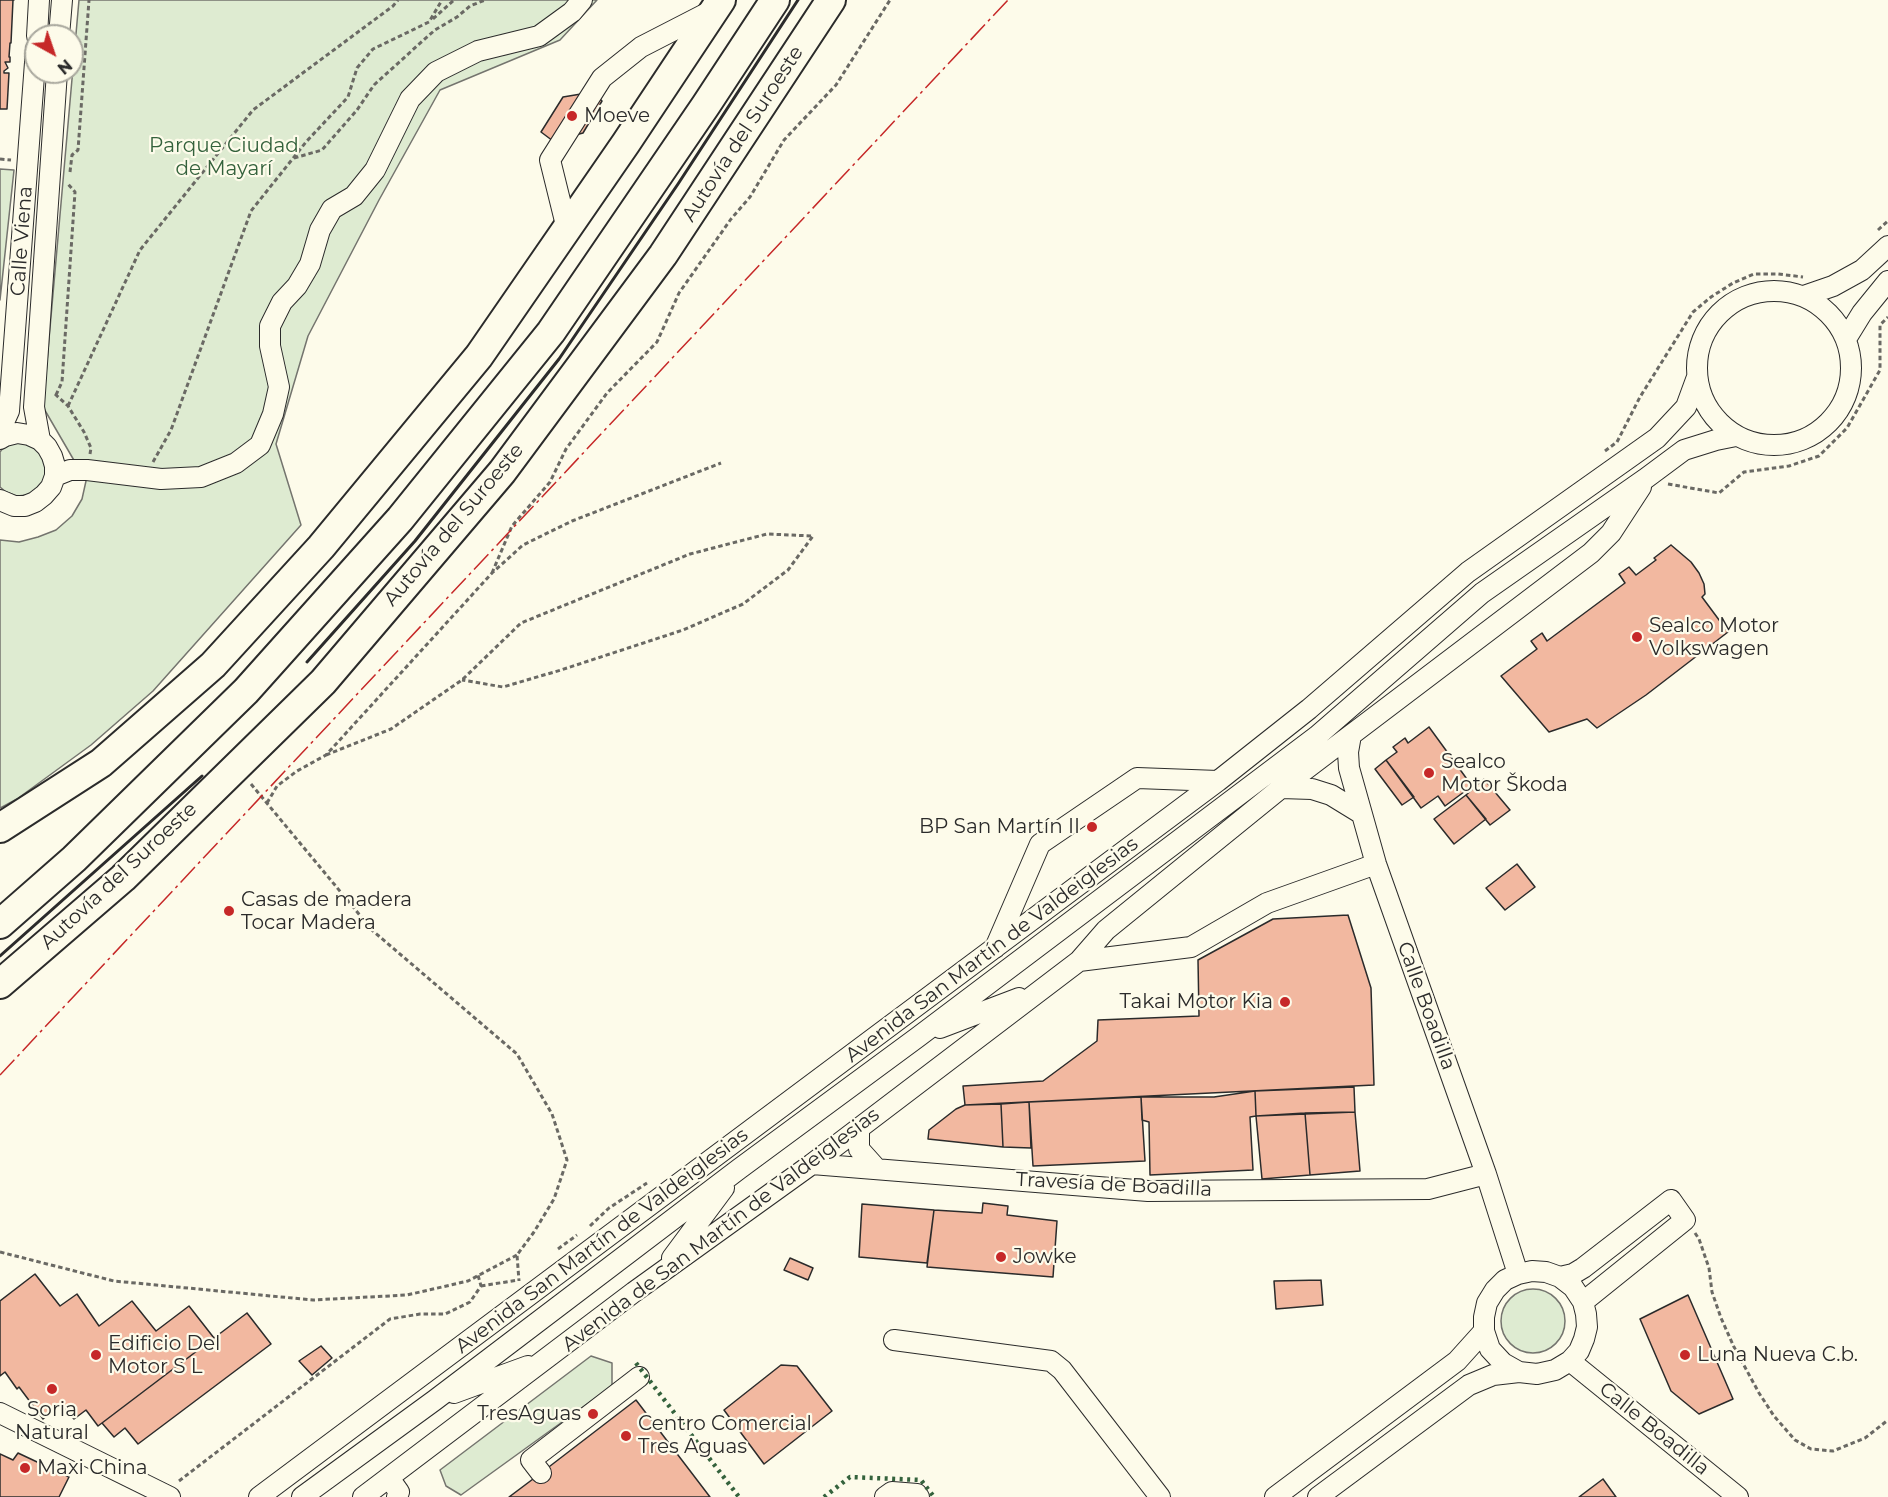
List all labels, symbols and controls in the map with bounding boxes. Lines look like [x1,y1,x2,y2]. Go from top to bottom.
north arrow [24,24,84,84]
street label: Autovía del Suroeste [677,42,809,226]
text: N [54,55,76,78]
place label: Moeve [584,104,650,128]
marker: Moeve [565,109,579,123]
park label: Parque Ciudad de Mayarí [149,134,299,181]
street label: Calle Viena [6,185,38,297]
street label: Autovía del Suroeste [379,439,529,611]
place label: Sealco Motor Volkswagen [1649,614,1779,661]
marker: Sealco Motor Volkswagen [1630,630,1644,644]
place label: Sealco Motor Škoda [1441,750,1568,797]
marker: Sealco Motor Škoda [1422,766,1436,780]
street label: Autovía del Suroeste [36,797,202,955]
place label: BP San Martín II [919,815,1080,839]
marker: BP San Martín II [1085,820,1099,834]
street label: Avenida San Martín de Valdeiglesias [841,832,1143,1068]
place label: Casas de madera Tocar Madera [241,888,412,935]
marker: Casas de madera Tocar Madera [222,904,236,918]
street label: Calle Boadilla [1392,939,1460,1073]
place label: Takai Motor Kia [1120,990,1273,1014]
marker: Takai Motor Kia [1278,995,1292,1009]
street label: Avenida de San Martín de Valdeiglesias [558,1103,884,1357]
street label: Avenida San Martín de Valdeiglesias [451,1123,753,1359]
street label: Travesía de Boadilla [1015,1168,1213,1202]
place label: Jowke [1013,1245,1076,1269]
marker: Jowke [994,1250,1008,1264]
place label: Edificio Del Motor S L [108,1332,220,1379]
place label: Luna Nueva C.b. [1697,1343,1858,1367]
marker: Edificio Del Motor S L [89,1348,103,1362]
marker: Luna Nueva C.b. [1678,1348,1692,1362]
street label: Calle Boadilla [1594,1377,1714,1481]
marker: Soria Natural [45,1382,59,1396]
place label: Soria Natural [15,1398,89,1445]
place label: TresAguas [477,1402,581,1426]
marker: TresAguas [586,1407,600,1421]
place label: Centro Comercial Tres Aguas [638,1412,812,1459]
marker: Centro Comercial Tres Aguas [619,1429,633,1443]
place label: Maxi China [37,1456,148,1480]
marker: Maxi China [18,1461,32,1475]

